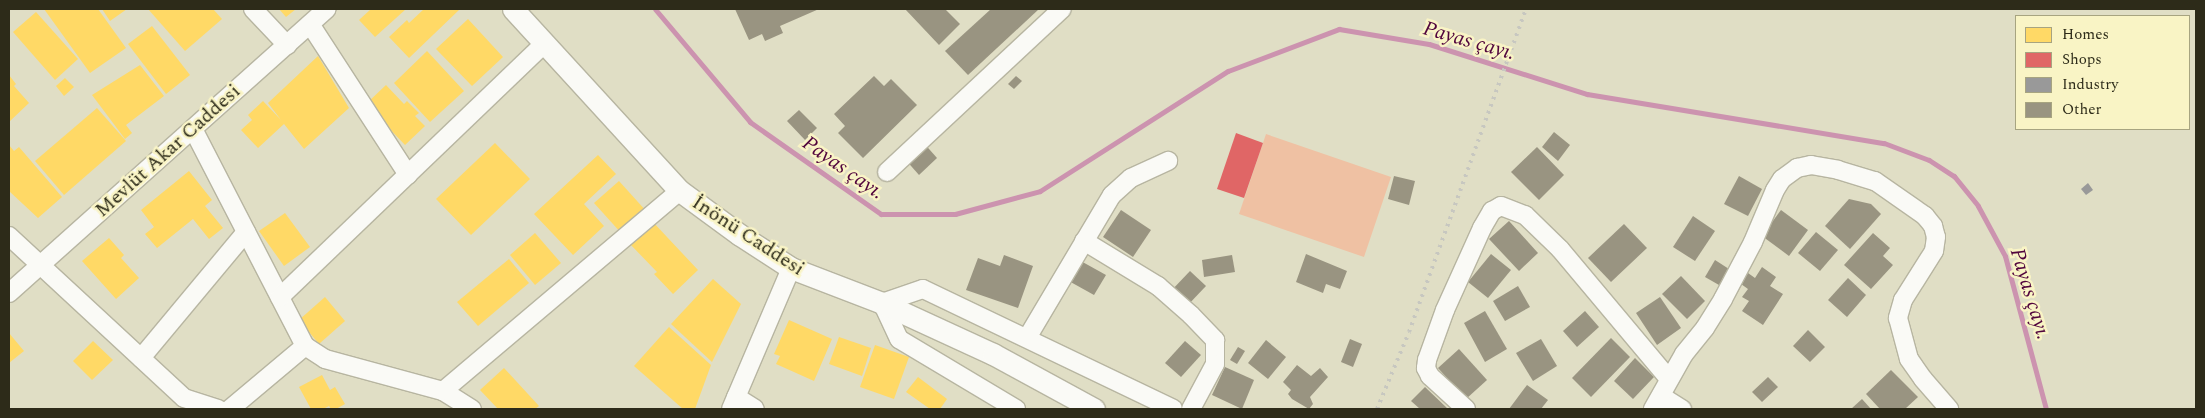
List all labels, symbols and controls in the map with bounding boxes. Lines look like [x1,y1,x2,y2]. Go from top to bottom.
legend [2015,15,2190,130]
water label: Payas çayı. [1420,16,1518,66]
text: Homes [2062,23,2109,46]
text: Shops [2062,48,2102,71]
text: Industry [2062,73,2118,96]
street label: Mevlüt Akar Caddesi [90,79,246,223]
text: Other [2062,98,2101,121]
water label: Payas çayı. [797,131,889,205]
street label: İnönü Caddesi [687,191,809,281]
water label: Payas çayı. [2004,245,2056,343]

